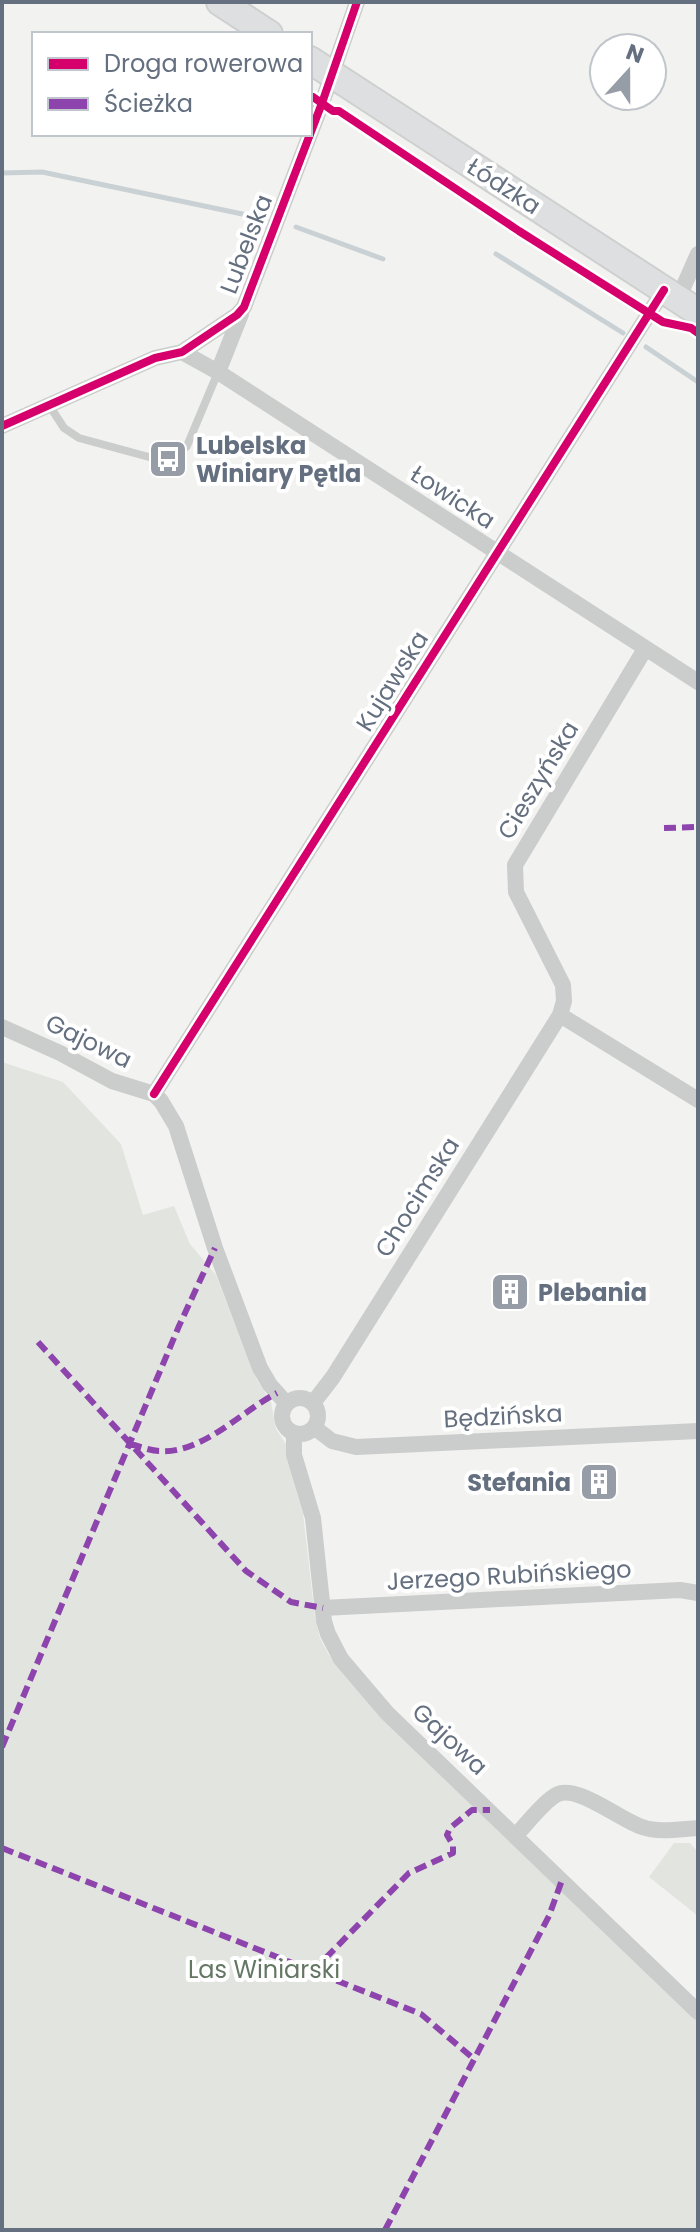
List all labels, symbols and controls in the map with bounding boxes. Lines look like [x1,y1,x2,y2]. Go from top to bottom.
legend [32,32,312,136]
north arrow [588,32,668,112]
text: N [622,36,648,71]
text: Droga rowerowa [104,47,303,80]
text: Ścieżka [104,87,193,120]
street label: Łódzka [461,150,547,222]
street label: Lubelska [212,190,280,298]
place label: Lubelska Winiary Pętla [196,429,361,490]
bus stop icon: Lubelska Winiary Pętla [147,438,189,480]
street label: Łowicka [404,457,502,537]
street label: Kujawska [348,624,436,738]
street label: Cieszyńska [490,715,586,845]
street label: Gajowa [40,1006,138,1076]
street label: Chocimska [367,1131,467,1263]
building icon: Plebania [489,1271,531,1313]
place label: Plebania [538,1276,647,1309]
street label: Będzińska [443,1396,563,1436]
building icon: Stefania [578,1461,620,1503]
place label: Stefania [467,1466,571,1499]
street label: Jerzego Rubińskiego [386,1552,632,1598]
street label: Gajowa [405,1696,495,1782]
park label: Las Winiarski [188,1953,340,1986]

